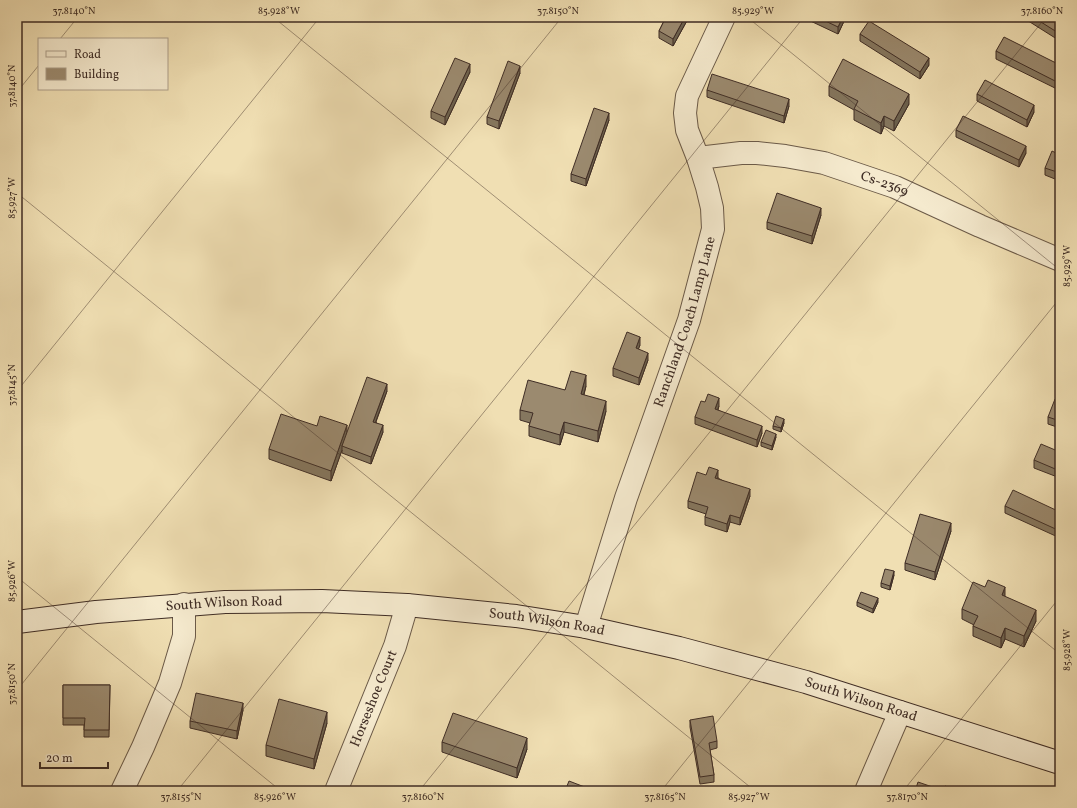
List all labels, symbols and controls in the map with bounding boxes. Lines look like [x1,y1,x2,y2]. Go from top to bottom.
text: 37.8140°N [52,4,96,18]
text: 85.928°W [258,4,300,18]
text: 37.8150°N [537,4,580,18]
text: 85.929°W [732,4,774,18]
text: 37.8160°N [1021,4,1064,18]
legend [38,38,168,90]
text: Road [74,47,101,63]
text: 37.8140°N [5,64,19,108]
text: Building [74,67,119,83]
street label: Cs-2369 [858,167,912,201]
text: 85.927°W [5,177,19,219]
street label: Ranchland Coach Lamp Lane [649,234,720,410]
text: 85.929°W [1060,245,1074,287]
text: 37.8145°N [5,363,19,406]
text: 85.926°W [5,560,19,602]
street label: South Wilson Road [165,592,283,616]
street label: South Wilson Road [488,604,607,640]
text: 85.928°W [1060,629,1074,671]
street label: Horseshoe Court [345,647,402,750]
text: 37.8150°N [5,662,19,705]
street label: South Wilson Road [802,673,920,726]
scale bar [40,744,108,770]
text: 20 m [46,751,73,767]
text: 37.8155°N [160,790,202,804]
text: 85.926°W [254,790,296,804]
text: 37.8160°N [402,790,445,804]
text: 37.8165°N [644,790,686,804]
text: 85.927°W [728,790,770,804]
text: 37.8170°N [886,790,928,804]

